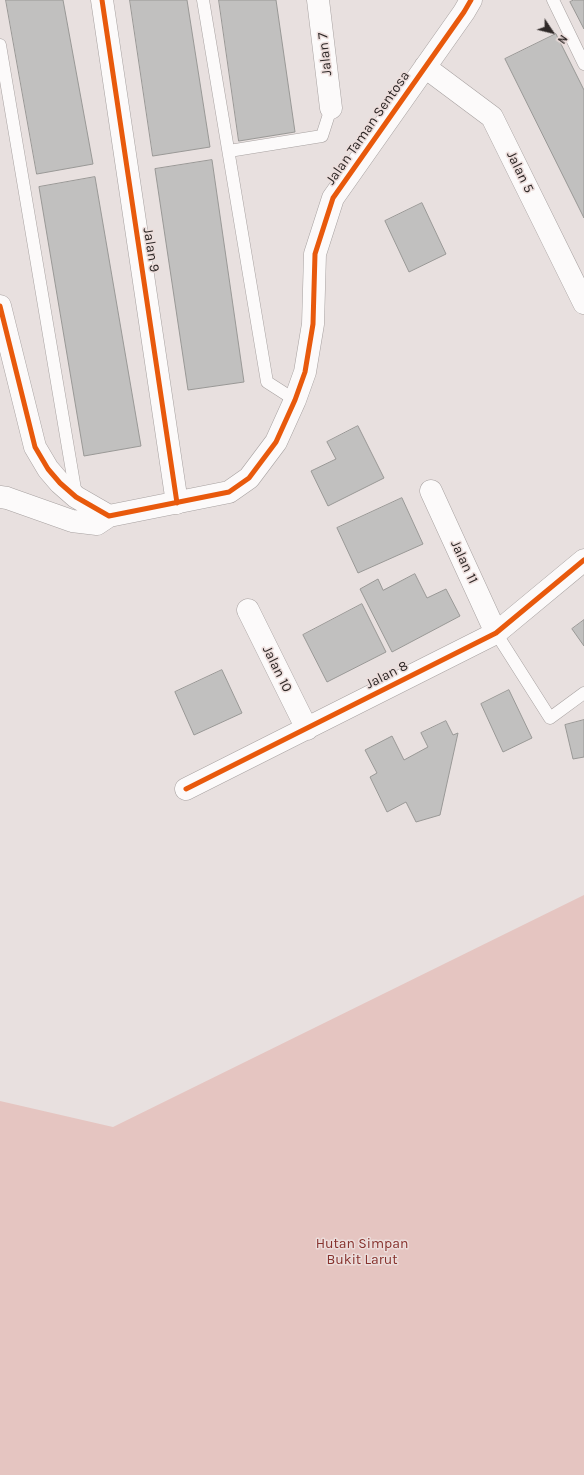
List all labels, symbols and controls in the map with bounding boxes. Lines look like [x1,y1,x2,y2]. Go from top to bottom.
north arrow [532,12,572,52]
street label: Jalan 7 [314,32,336,76]
text: N [555,32,570,46]
street label: Jalan Taman Sentosa [322,68,414,188]
street label: Jalan 5 [503,148,537,196]
street label: Jalan 9 [139,227,163,273]
street label: Jalan 11 [447,538,481,586]
street label: Jalan 10 [259,643,295,695]
street label: Jalan 8 [363,657,411,693]
park label: Hutan Simpan Bukit Larut [316,1236,408,1268]

